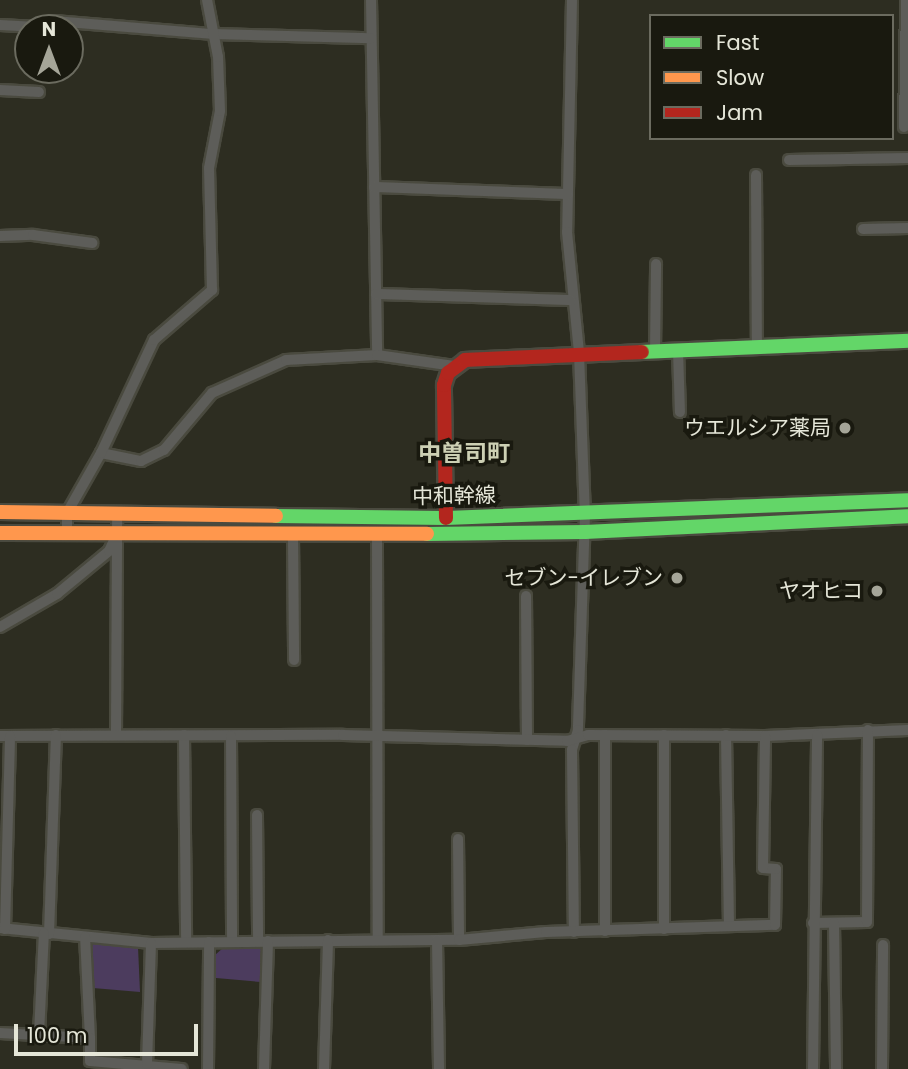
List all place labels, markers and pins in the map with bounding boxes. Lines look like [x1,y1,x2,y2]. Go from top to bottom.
place label: ウエルシア薬局 [684,415,831,441]
marker: ウエルシア薬局 [837,420,853,436]
place label: セブン-イレブン [504,565,663,591]
marker: セブン-イレブン [669,570,685,586]
place label: ヤオヒコ [779,578,863,604]
marker: ヤオヒコ [869,583,885,599]

